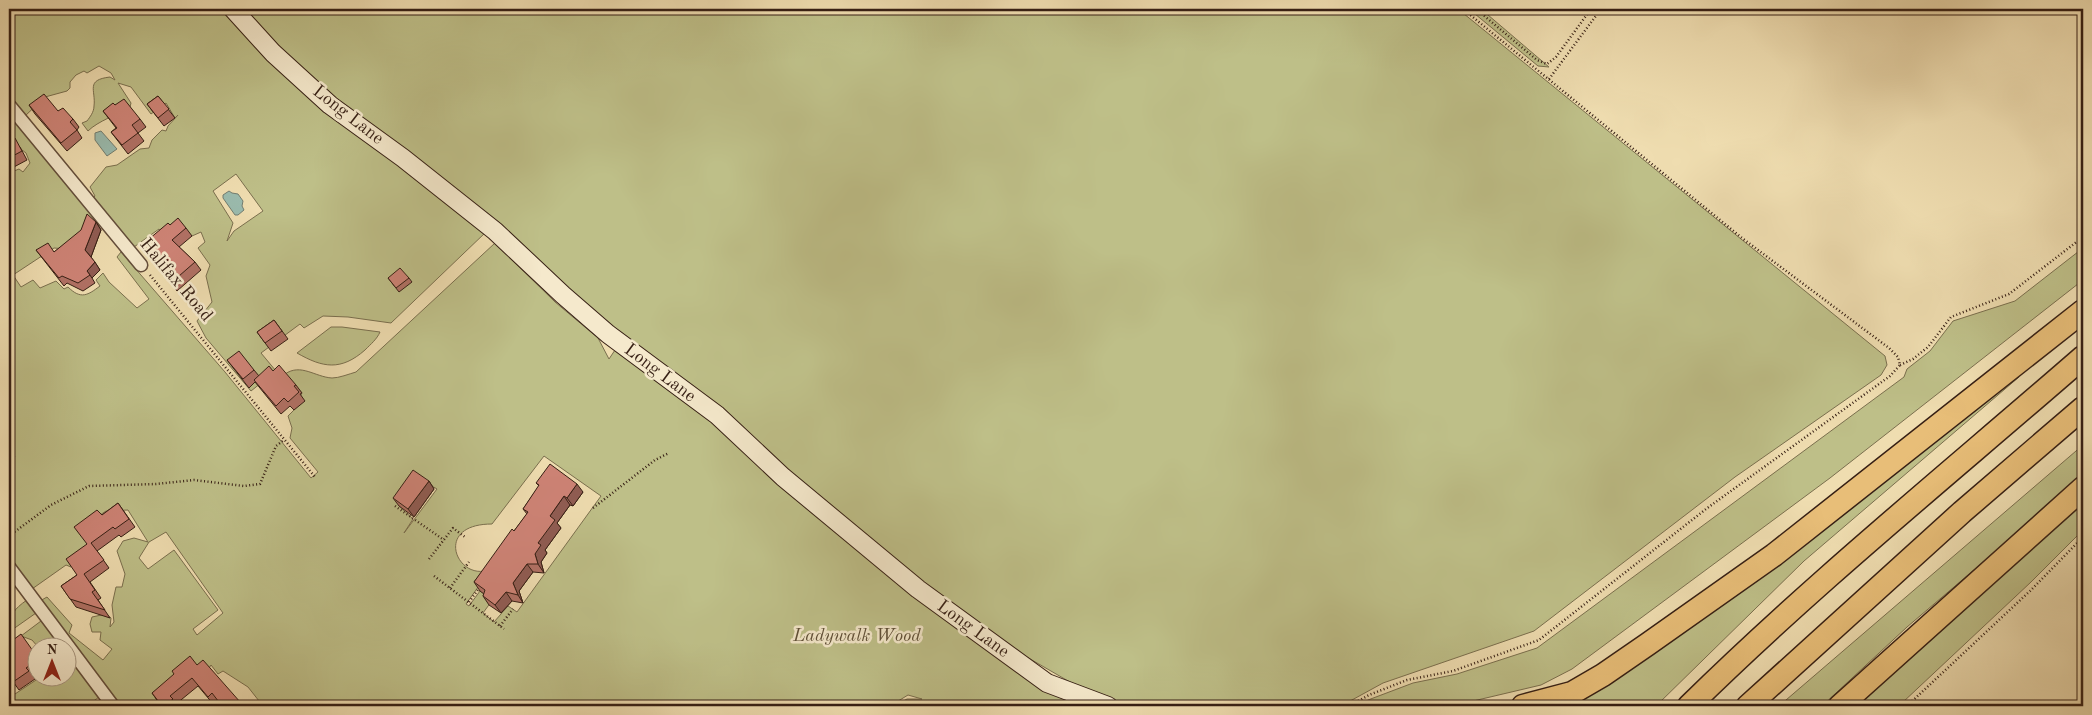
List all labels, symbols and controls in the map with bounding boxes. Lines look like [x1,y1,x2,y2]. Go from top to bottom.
street label: Long Lane [309,82,387,148]
street label: Halifax Road [136,235,216,325]
street label: Long Lane [621,340,699,406]
street label: Long Lane [934,597,1012,661]
park label: Ladywalk Wood [792,627,921,645]
north arrow [28,638,78,688]
text: N [47,643,58,657]

